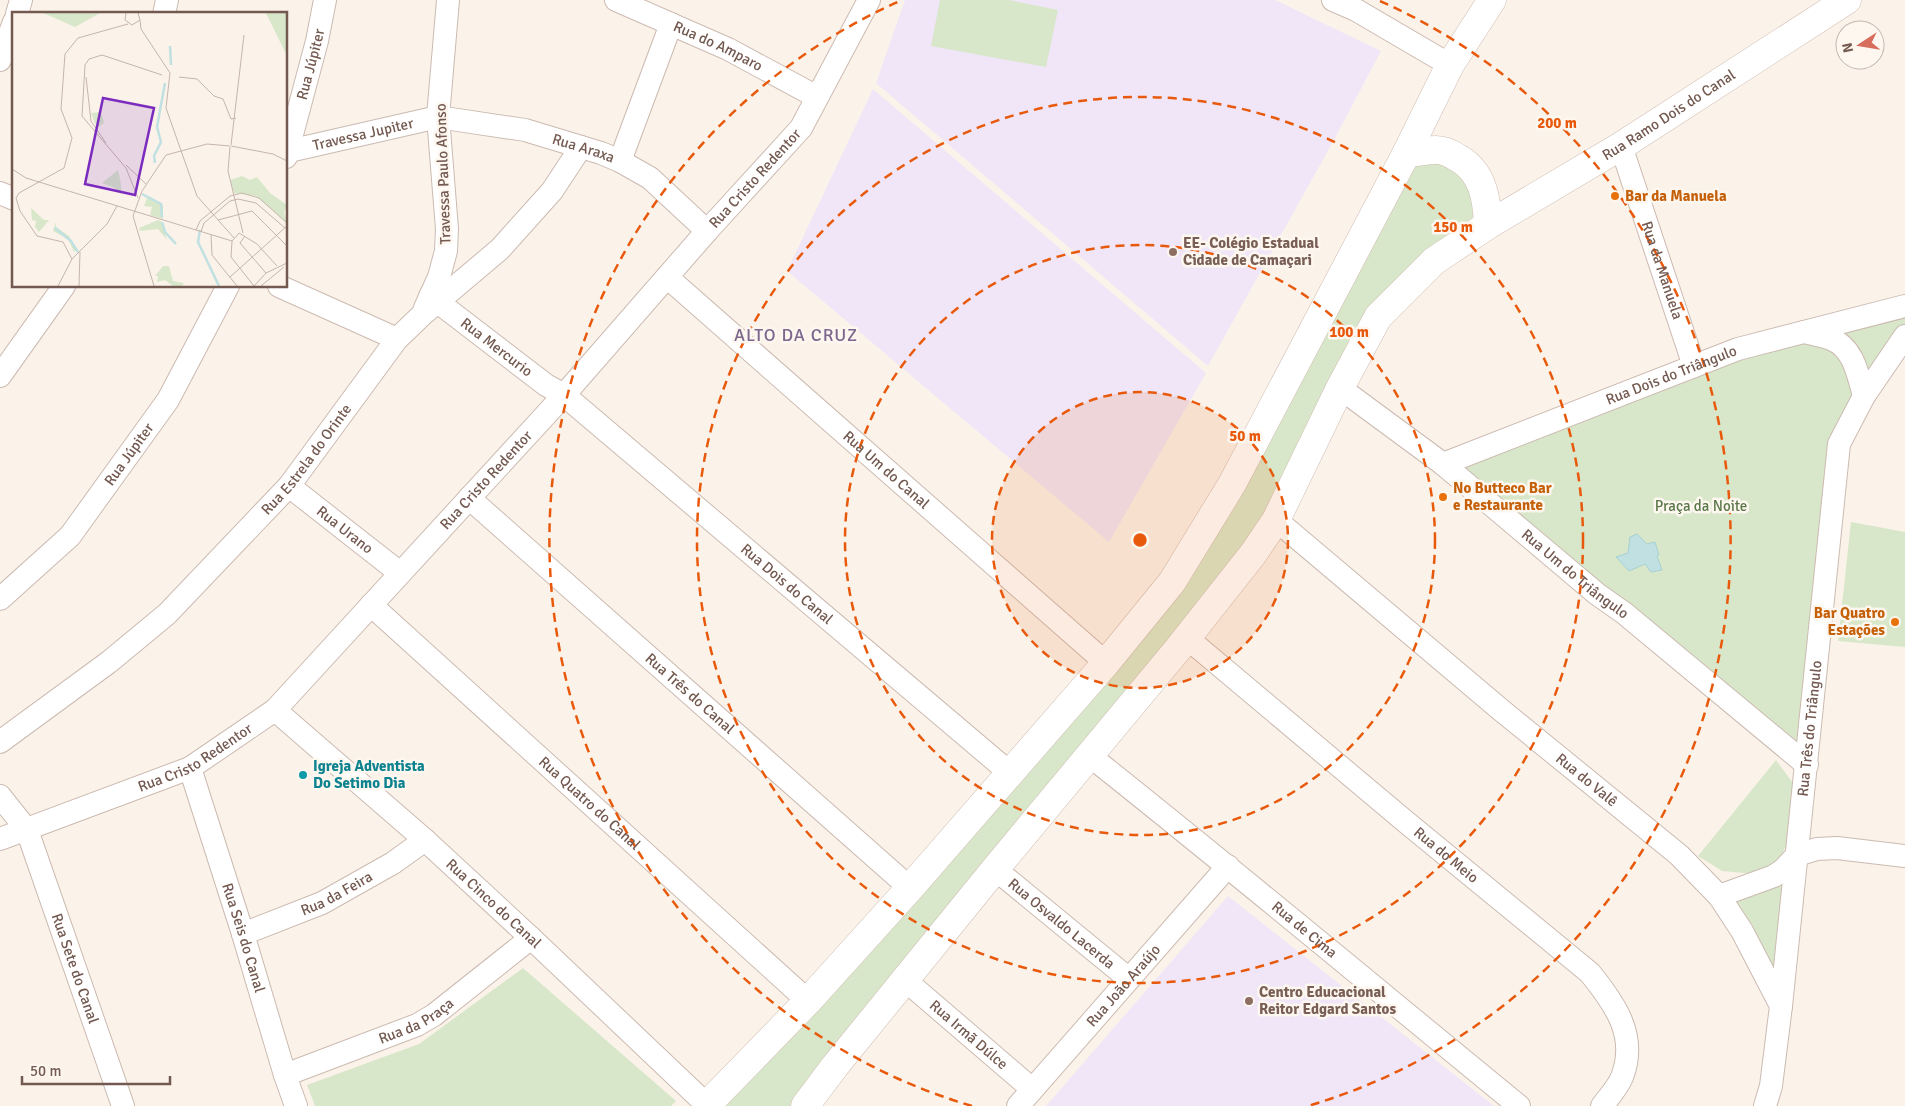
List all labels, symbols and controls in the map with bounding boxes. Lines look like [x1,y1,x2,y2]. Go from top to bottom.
inset map [12,12,288,288]
street label: Rua do Amparo [671,17,766,75]
north arrow [1835,20,1885,70]
street label: Rua Júpiter [293,27,328,102]
text: N [1838,41,1857,54]
street label: Rua Ramo Dois do Canal [1599,66,1739,164]
street label: Travessa Paulo Afonso [432,103,454,245]
street label: Travessa Jupiter [311,114,416,154]
text: 200 m [1537,114,1577,132]
street label: Rua Cristo Redentor [705,125,805,232]
street label: Rua Araxa [550,130,617,167]
place label: Bar da Manuela [1625,187,1727,205]
marker: Bar da Manuela [1609,190,1621,202]
text: 150 m [1433,218,1473,236]
street label: Rua da Manuela [1638,219,1687,322]
place label: EE- Colégio Estadual Cidade de Camaçari [1183,234,1319,269]
marker: EE- Colégio Estadual Cidade de Camaçari [1167,246,1179,258]
street label: Rua Mercurio [457,314,536,380]
text: 100 m [1329,323,1369,341]
district label: ALTO DA CRUZ [734,324,858,346]
street label: Rua Dois do Triângulo [1603,341,1739,409]
street label: Rua Estrela do Orinte [257,400,355,518]
street label: Rua Júpiter [100,419,158,489]
street label: Rua Cristo Redentor [436,426,536,533]
street label: Rua Um do Canal [839,427,933,513]
text: 50 m [1229,427,1261,445]
place label: No Butteco Bar e Restaurante [1453,479,1552,514]
marker: No Butteco Bar e Restaurante [1437,491,1449,503]
park label: Praça da Noite [1655,497,1747,515]
street label: Rua Urano [313,502,377,558]
street label: Rua Um do Triângulo [1518,525,1632,623]
centre of rings [1131,531,1149,549]
street label: Rua Dois do Canal [737,540,837,628]
place label: Bar Quatro Estações [1814,604,1885,639]
marker: Bar Quatro Estações [1889,616,1901,628]
street label: Rua Três do Canal [642,649,738,738]
street label: Rua Três do Triângulo [1794,659,1826,797]
street label: Rua Cristo Redentor [135,719,256,796]
street label: Rua do Valê [1552,749,1621,810]
street label: Rua Quatro do Canal [535,753,644,854]
place label: Igreja Adventista Do Setimo Dia [313,757,425,792]
marker: Igreja Adventista Do Setimo Dia [297,769,309,781]
street label: Rua do Meio [1410,823,1482,887]
street label: Rua Cinco do Canal [442,855,545,952]
street label: Rua da Feira [298,867,376,919]
street label: Rua Osvaldo Lacerda [1004,874,1118,973]
street label: Rua Seis do Canal [218,881,269,995]
street label: Rua de Cima [1268,898,1341,962]
street label: Rua Sete do Canal [48,911,103,1026]
street label: Rua João Araújo [1083,941,1164,1030]
place label: Centro Educacional Reitor Edgard Santos [1259,983,1396,1018]
street label: Rua da Praça [376,994,457,1048]
marker: Centro Educacional Reitor Edgard Santos [1243,995,1255,1007]
street label: Rua Irmã Dúlce [926,996,1012,1073]
scale bar [22,1054,170,1086]
text: 50 m [30,1062,61,1080]

